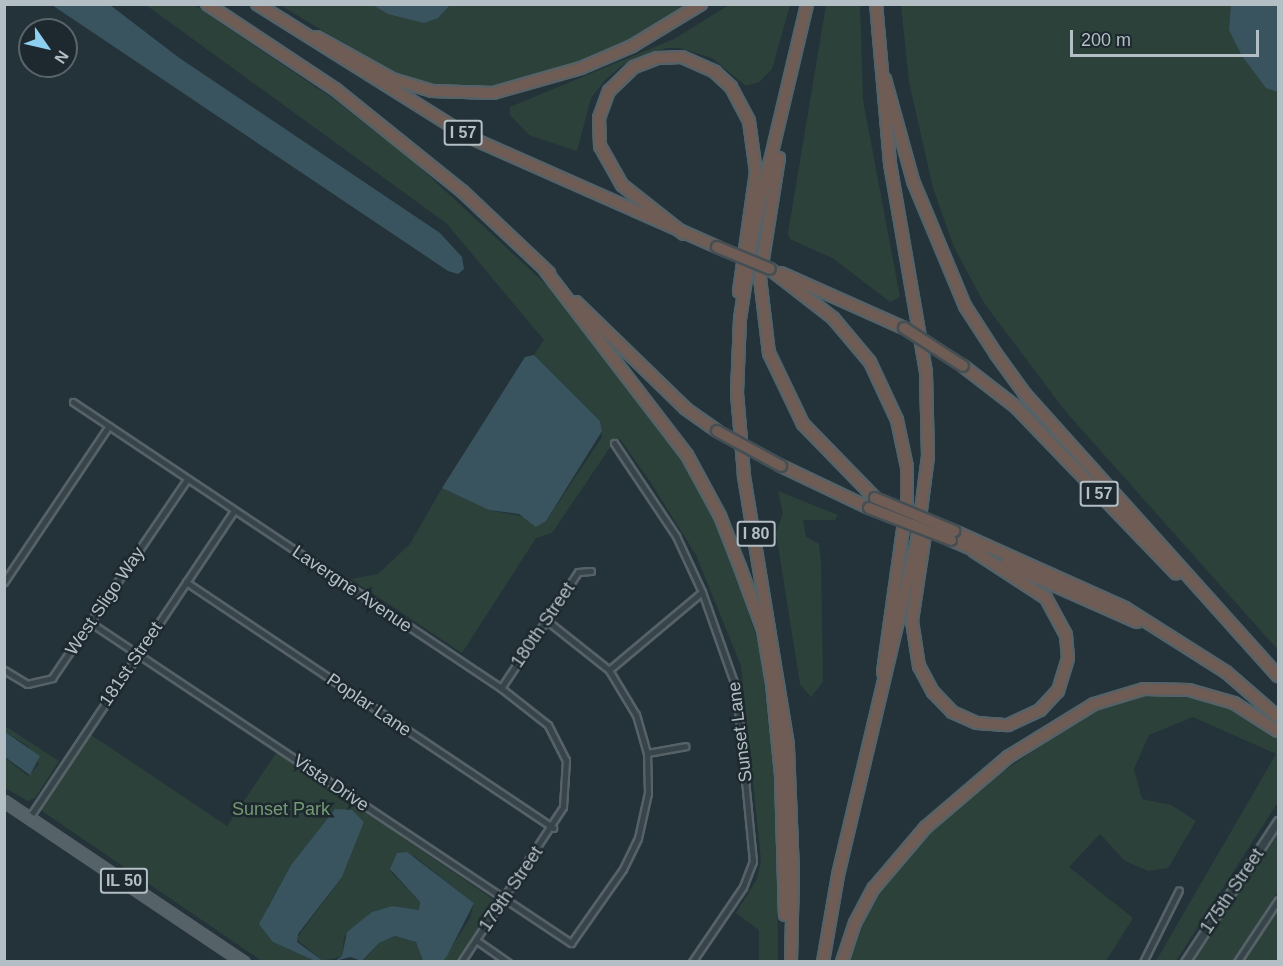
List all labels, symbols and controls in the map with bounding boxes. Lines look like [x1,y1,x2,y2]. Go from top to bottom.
north arrow [18,18,78,78]
scale bar [1073,18,1262,56]
text: 200 m [1081,30,1131,50]
text: N [51,48,72,67]
road number: I 57 [444,120,482,146]
road number: I 57 [1080,481,1118,507]
road number: I 80 [736,521,776,547]
street label: Lavergne Avenue [288,541,416,637]
street label: West Sligo Way [61,543,149,659]
street label: 180th Street [507,578,579,672]
street label: 181st Street [95,618,167,710]
street label: Poplar Lane [323,669,415,741]
street label: Sunset Lane [723,681,757,783]
street label: Vista Drive [289,750,373,816]
park label: Sunset Park [232,798,330,820]
street label: 179th Street [475,842,547,936]
street label: 175th Street [1196,844,1268,938]
road number: IL 50 [98,868,150,894]

